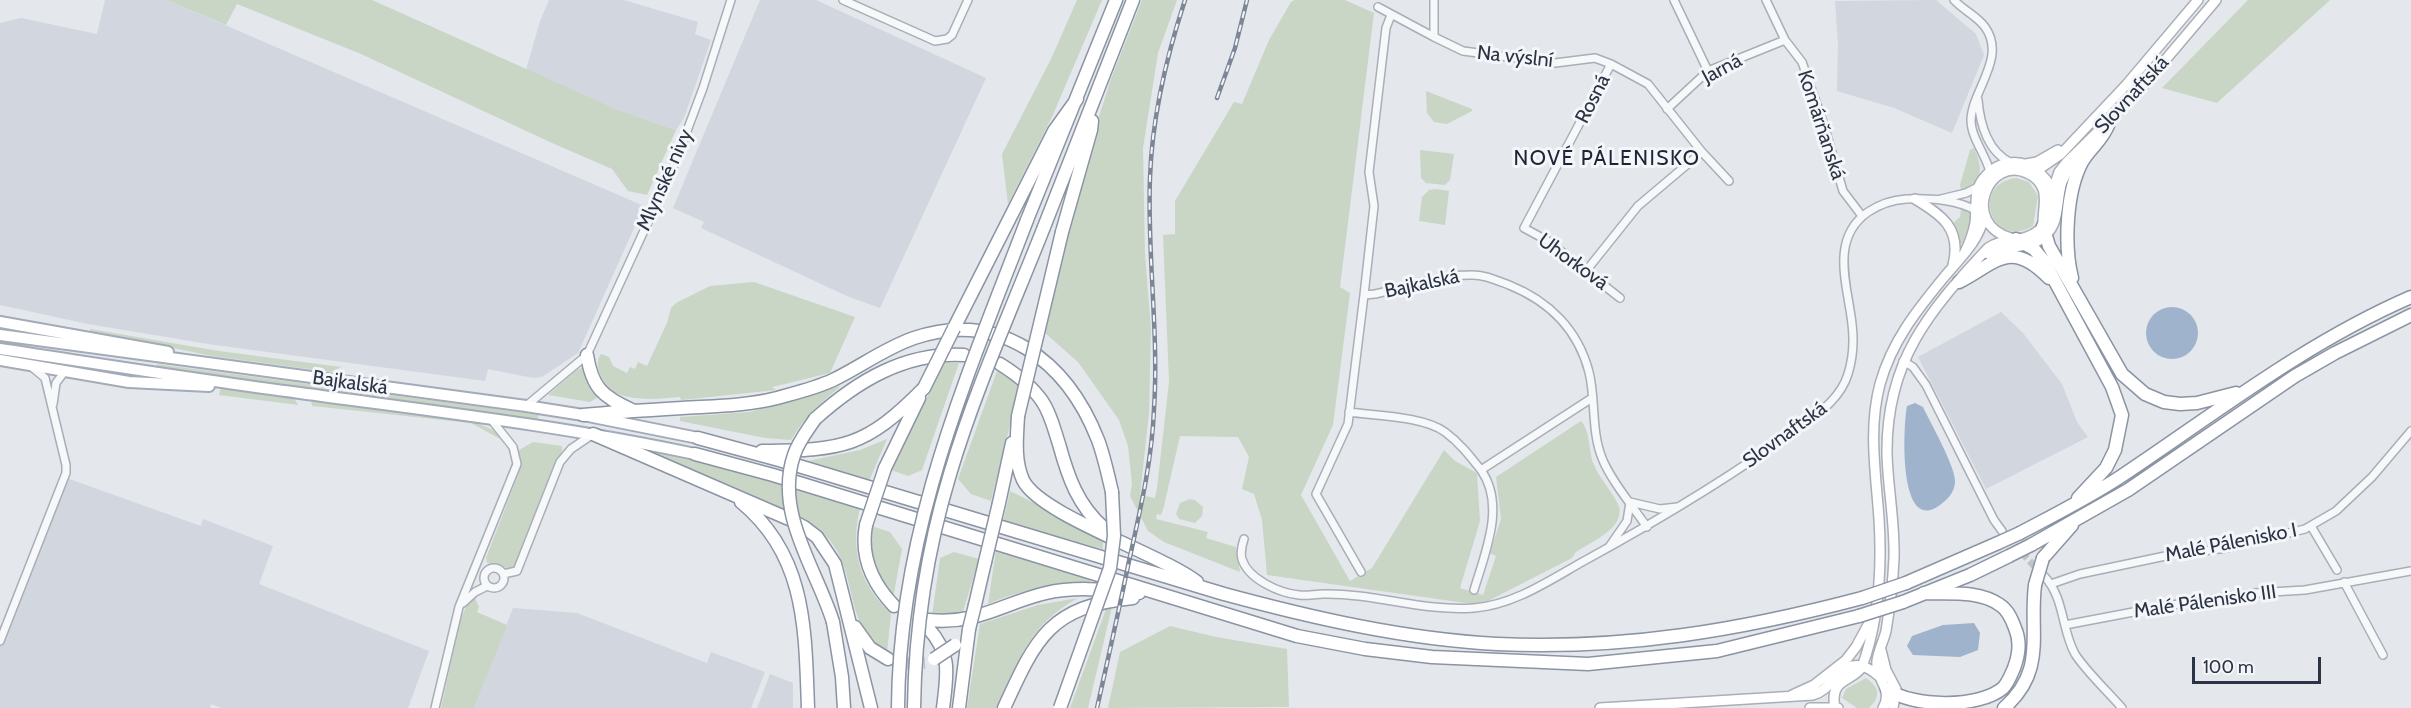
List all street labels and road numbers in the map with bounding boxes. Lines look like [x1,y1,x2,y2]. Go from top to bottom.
street label: Na výslní [1476,41,1554,73]
street label: Jarná [1698,49,1746,89]
street label: Slovnaftská [2090,51,2174,139]
street label: Komárňanská [1792,67,1850,183]
street label: Rosná [1571,71,1615,127]
street label: Mlynské nivy [632,125,698,235]
street label: Uhorková [1533,228,1613,296]
street label: Bajkalská [1382,264,1462,304]
street label: Bajkalská [311,366,389,400]
street label: Slovnaftská [1738,397,1832,473]
street label: Malé Pálenisko I [2163,518,2299,568]
street label: Malé Pálenisko III [2132,580,2278,624]

